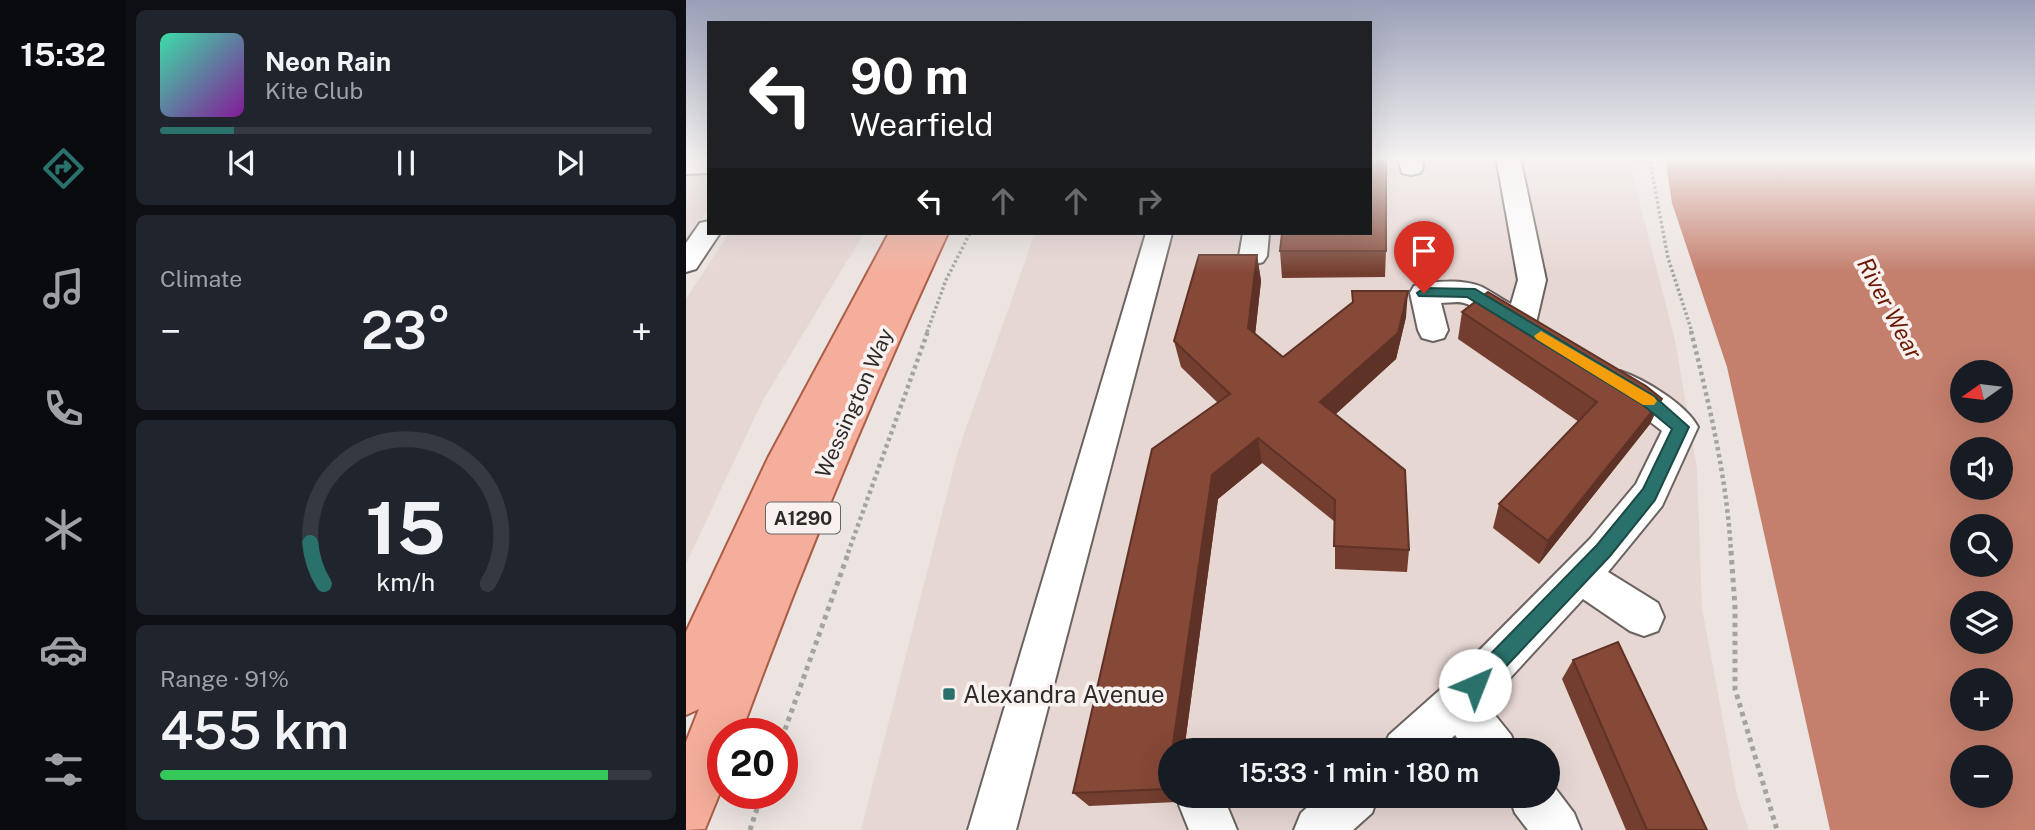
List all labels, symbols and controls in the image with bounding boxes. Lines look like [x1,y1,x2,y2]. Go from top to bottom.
text: 15:32 [20,36,106,73]
text: Neon Rain [265,46,391,77]
text: 90 m [850,47,969,105]
icon: left [735,49,826,140]
text: Kite Club [265,77,363,104]
text: Wearfield [850,106,993,143]
icon: directions [39,144,88,193]
icon: previous [223,144,261,182]
icon: pause [387,144,425,182]
icon: next [551,144,589,182]
icon: left [911,182,949,220]
icon: ahead [984,182,1022,220]
icon: ahead [1057,182,1095,220]
icon: right [1130,182,1168,220]
pin [1394,221,1454,293]
icon: arrive [1405,232,1443,270]
water label: River Wear [1852,253,1928,363]
icon: music [39,264,88,313]
text: Climate [160,265,242,292]
text: 23° [361,300,451,361]
text: − [160,309,181,354]
text: + [631,309,652,354]
street label: Wessington Way [810,324,898,482]
north arrow [1950,360,2012,424]
map controls [1950,360,2013,808]
icon: phone [39,384,88,433]
button: sound [1950,437,2013,500]
text: 15 [366,485,446,570]
road number: A1290 [766,503,840,534]
icon: climate [39,505,88,554]
button: search [1950,514,2013,577]
text: km/h [377,566,435,596]
button: layers [1950,591,2013,654]
icon: car [39,625,88,674]
position arrow [1438,648,1512,722]
text: Range · 91% [160,665,289,692]
button: + [1950,668,2013,731]
place label: Alexandra Avenue [963,680,1165,708]
marker: Alexandra Avenue [941,686,957,702]
text: 455 km [160,700,349,761]
speed limit sign: 20 [707,718,798,809]
icon: filters [39,745,88,794]
button: − [1950,745,2013,808]
text: 15:33 · 1 min · 180 m [1239,757,1479,788]

